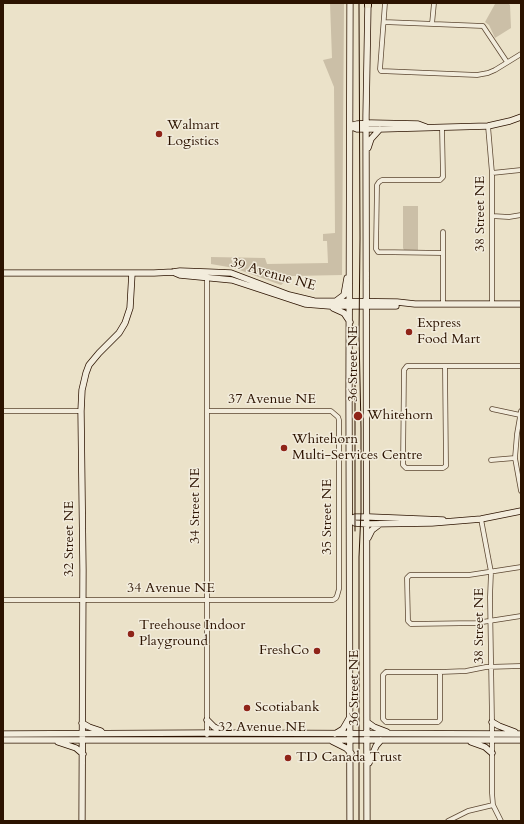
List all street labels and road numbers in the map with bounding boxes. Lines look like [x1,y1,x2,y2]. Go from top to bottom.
street label: 38 Street NE [473,176,489,252]
street label: 39 Avenue NE [228,255,318,295]
street label: 36 Street NE [346,326,362,402]
street label: 37 Avenue NE [228,392,316,408]
street label: 34 Street NE [188,468,204,544]
street label: 35 Street NE [320,479,336,555]
street label: 32 Street NE [62,501,78,577]
street label: 34 Avenue NE [127,581,215,597]
street label: 38 Street NE [472,588,488,664]
street label: 36 Street NE [347,650,363,726]
street label: 32 Avenue NE [218,720,306,736]

